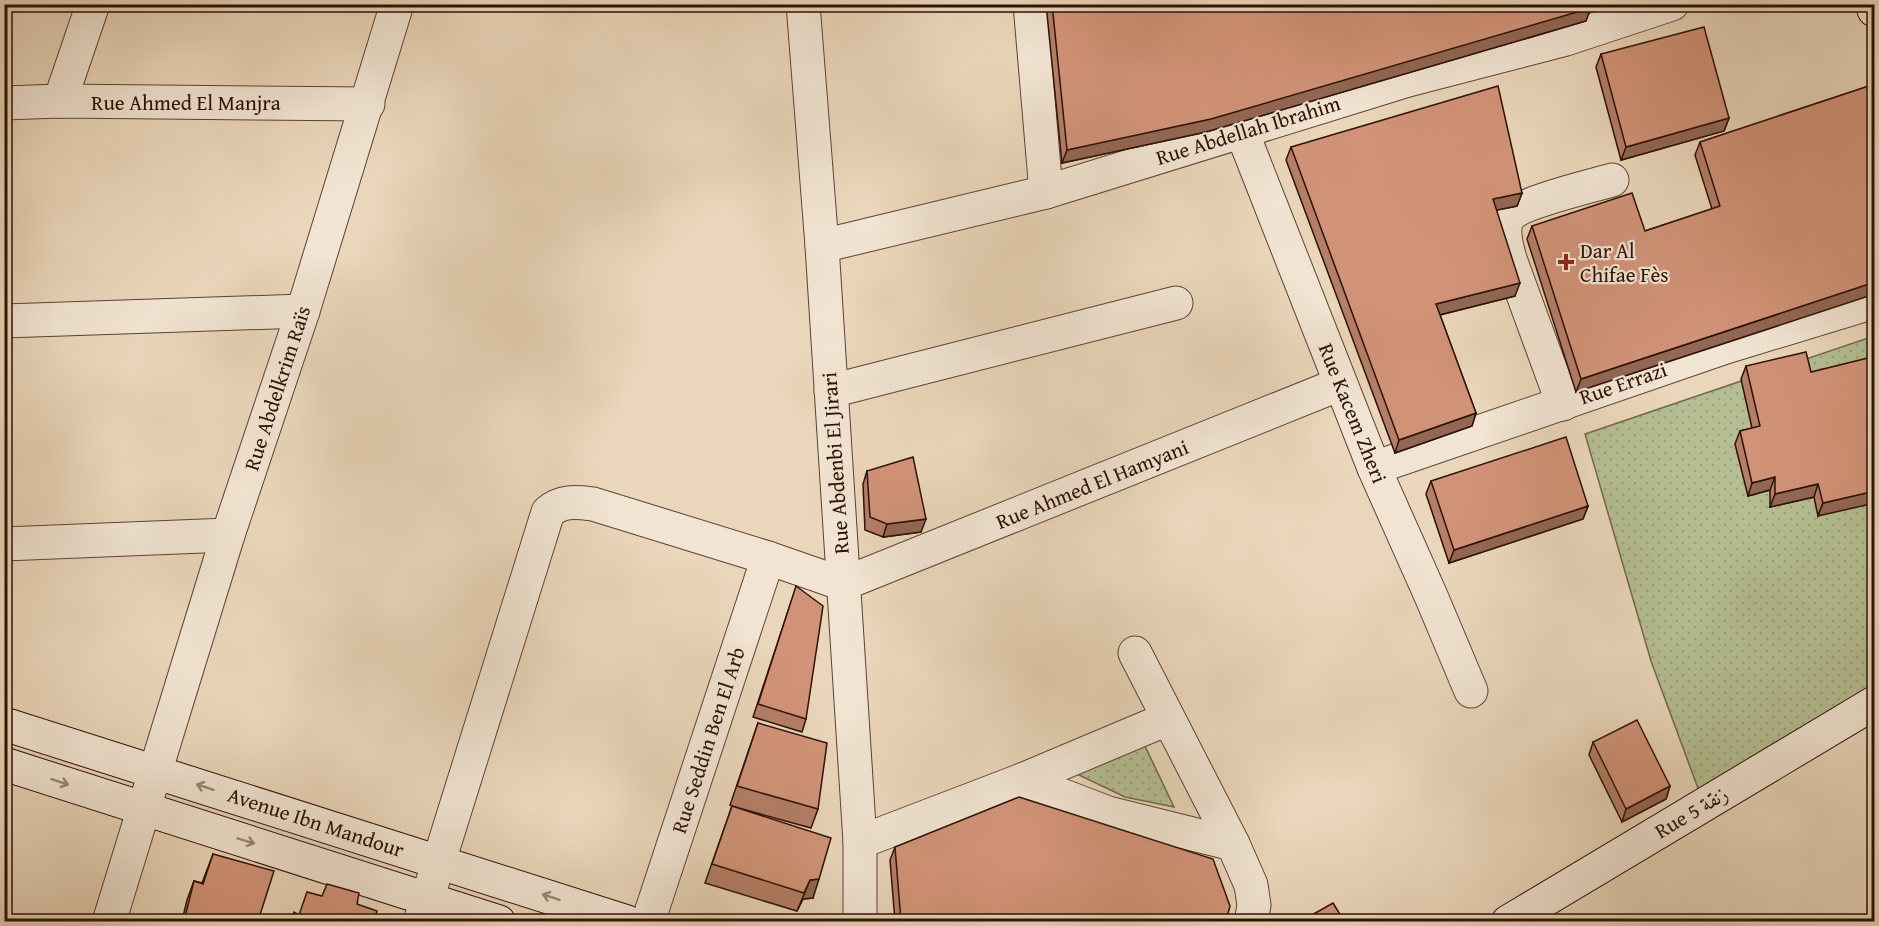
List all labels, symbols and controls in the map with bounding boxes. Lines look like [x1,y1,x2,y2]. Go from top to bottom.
street label: Rue Ahmed El Manjra [91,87,281,118]
street label: Rue Abdellah Ibrahim [1152,87,1344,173]
place label: Dar Al Chifae Fès [1580,235,1669,290]
marker: Dar Al Chifae Fès [1557,253,1575,271]
street label: Rue Abdelkrim Raïs [236,302,318,474]
street label: Rue Kacem Zheri [1311,338,1395,488]
street label: Rue Errazi [1575,354,1671,412]
street label: Rue Abdenbi El Jirari [813,371,857,555]
street label: Rue Ahmed El Hamyani [991,431,1193,537]
street label: Rue Seddin Ben El Arb [663,643,753,837]
one-way arrow [50,777,69,788]
street label: Rue 5 زنقة [1648,778,1734,846]
street label: Avenue Ibn Mandour [224,779,409,865]
one-way arrow [196,780,215,791]
one-way arrow [236,836,255,847]
one-way arrow [542,891,561,902]

